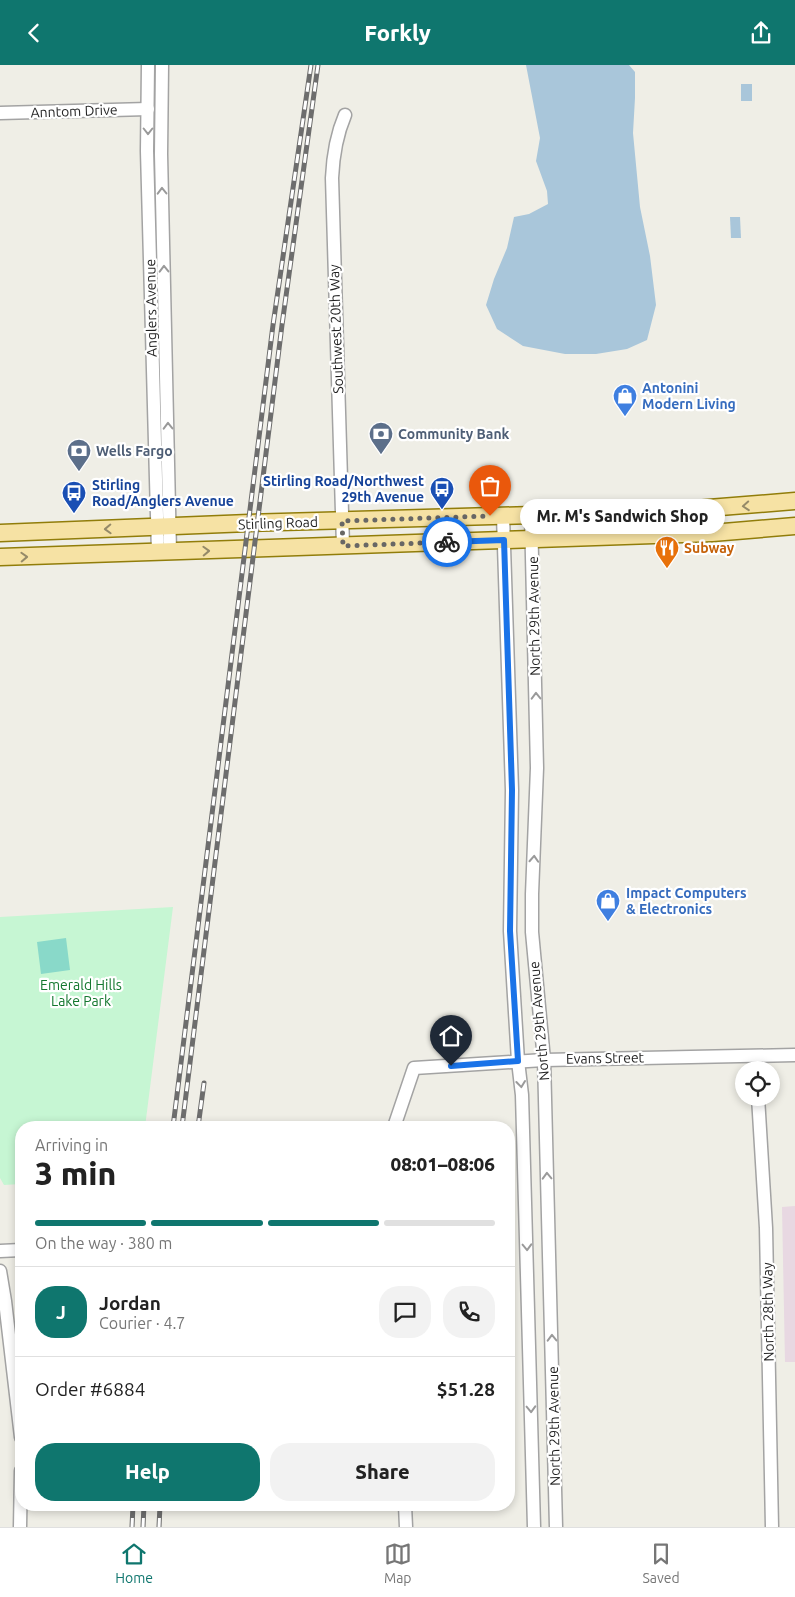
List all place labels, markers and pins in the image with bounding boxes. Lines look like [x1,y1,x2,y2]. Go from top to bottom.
place label: Antonini Modern Living [642,380,736,412]
shop icon: Antonini Modern Living [612,383,638,417]
bank icon: Community Bank [368,421,394,455]
place label: Community Bank [398,426,510,442]
bank icon: Wells Fargo [66,438,92,472]
place label: Wells Fargo [96,443,173,459]
pin [469,465,511,516]
place label: Stirling Road/Northwest 29th Avenue [263,473,424,505]
bus stop icon: Stirling Road/Northwest 29th Avenue [429,476,455,510]
place label: Stirling Road/Anglers Avenue [92,477,234,509]
bus stop icon: Stirling Road/Anglers Avenue [61,480,87,514]
callout: Mr. M's Sandwich Shop [520,499,725,533]
restaurant icon: Subway [654,535,680,569]
place label: Subway [684,540,735,556]
place label: Impact Computers & Electronics [626,885,747,917]
shop icon: Impact Computers & Electronics [595,888,621,922]
pin [430,1015,472,1066]

